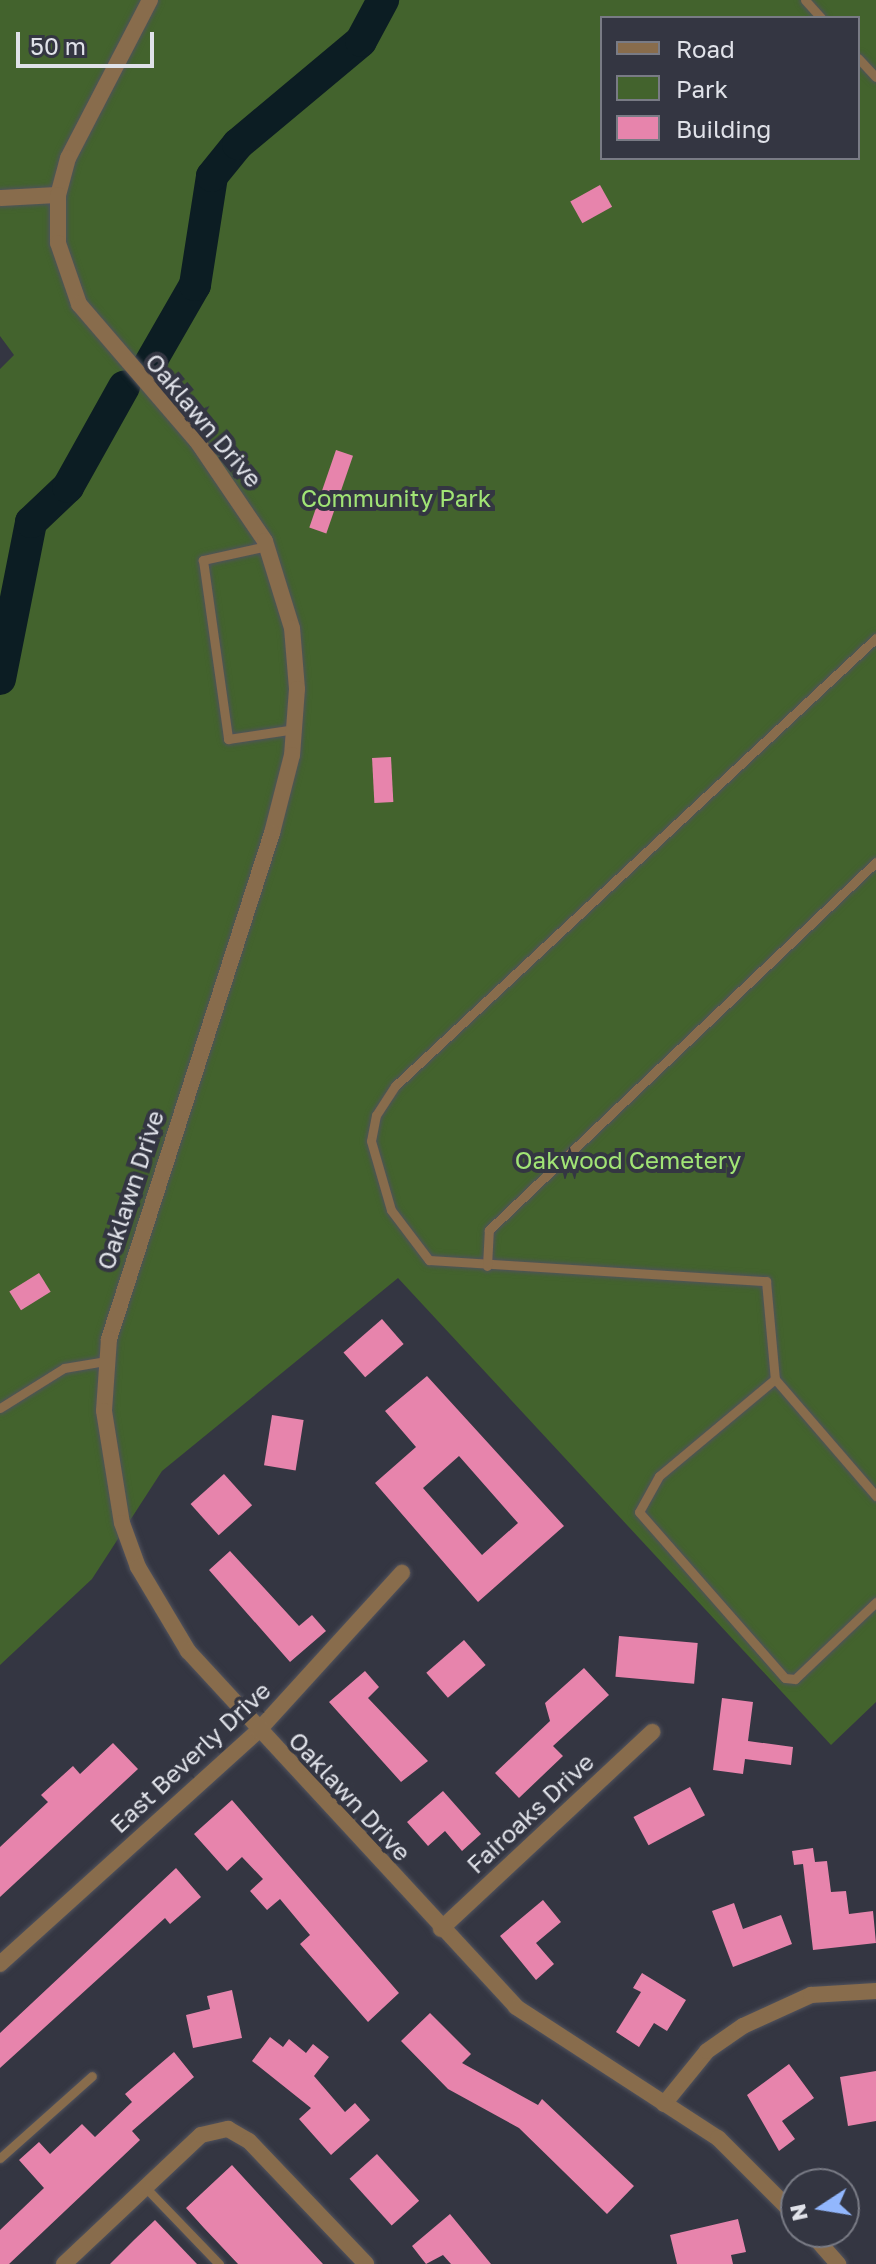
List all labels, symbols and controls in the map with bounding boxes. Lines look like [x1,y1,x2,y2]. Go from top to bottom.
scale bar [20,16,158,66]
legend [600,16,860,160]
text: 50 m [30,31,86,60]
text: Road [676,34,735,63]
text: Park [676,74,728,103]
text: Building [676,114,771,143]
street label: Oaklawn Drive [140,347,268,493]
park label: Community Park [301,484,491,512]
street label: Oaklawn Drive [91,1107,169,1273]
park label: Oakwood Cemetery [515,1146,741,1174]
street label: East Beverly Drive [104,1675,276,1839]
street label: Oaklawn Drive [283,1726,417,1866]
street label: Fairoaks Drive [461,1747,599,1879]
north arrow [780,2168,860,2248]
text: N [783,2202,813,2224]

